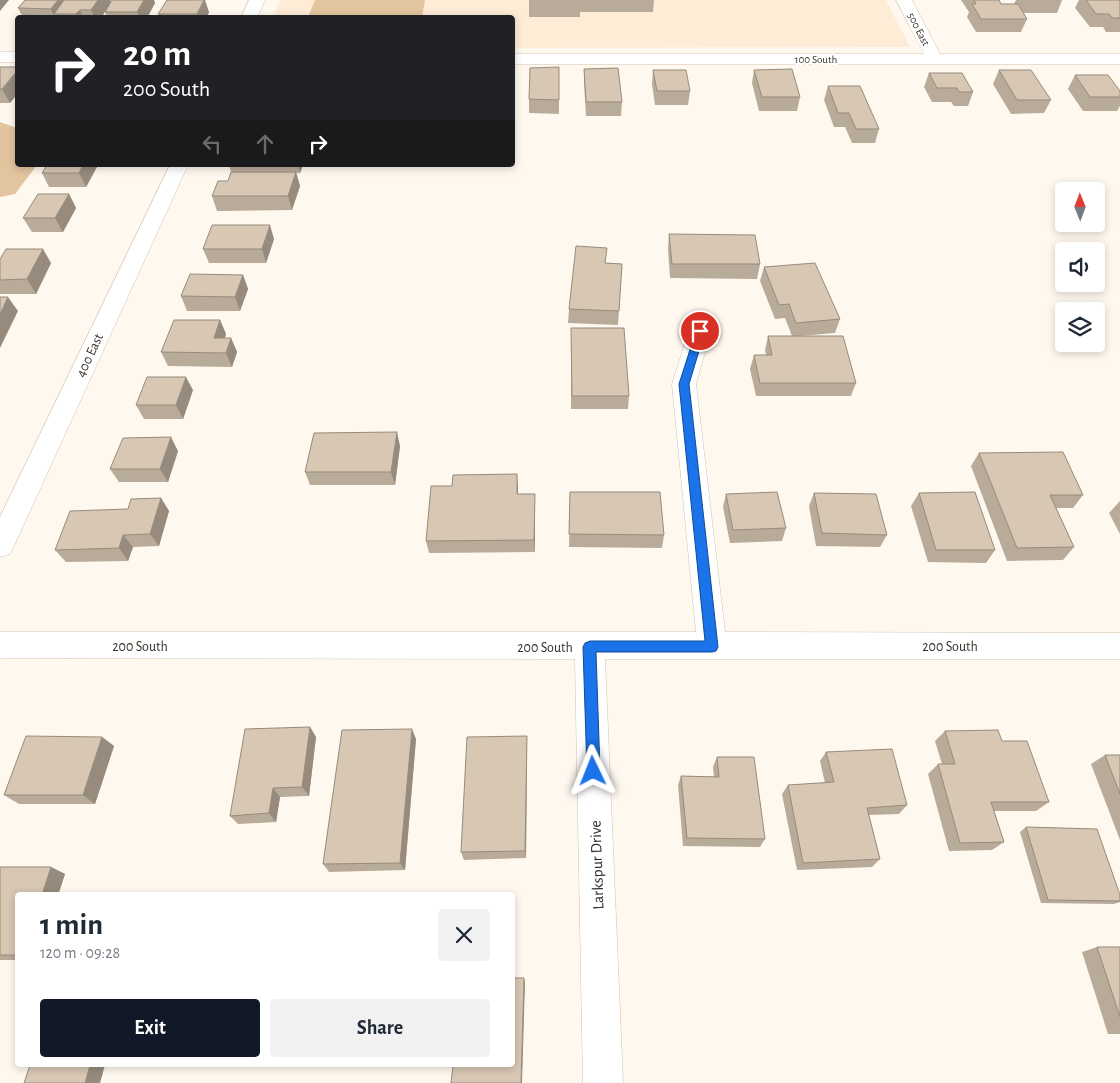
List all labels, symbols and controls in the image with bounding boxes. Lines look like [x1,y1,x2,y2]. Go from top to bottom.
street label: 500 East [906,11,932,48]
icon: right [40,35,105,100]
text: 20 m [123,37,191,72]
street label: 100 South [795,54,837,65]
text: 200 South [123,78,210,100]
icon: left [198,130,226,158]
icon: ahead [251,130,279,158]
icon: right [304,130,332,158]
north arrow [1055,182,1105,232]
map controls [1055,182,1105,352]
button: sound [1055,242,1105,292]
button: layers [1055,302,1105,352]
pin [679,310,721,352]
icon: arrive [686,317,714,345]
street label: 400 East [74,331,106,379]
street label: 200 South [112,640,168,654]
street label: 200 South [922,640,978,654]
street label: 200 South [517,641,573,655]
position arrow [566,744,618,796]
street label: Larkspur Drive [587,820,607,910]
button: close [438,909,490,961]
text: 1 min [40,910,103,940]
text: 120 m · 09:28 [40,945,120,961]
button: Exit [40,999,260,1057]
button: Share [270,999,490,1057]

